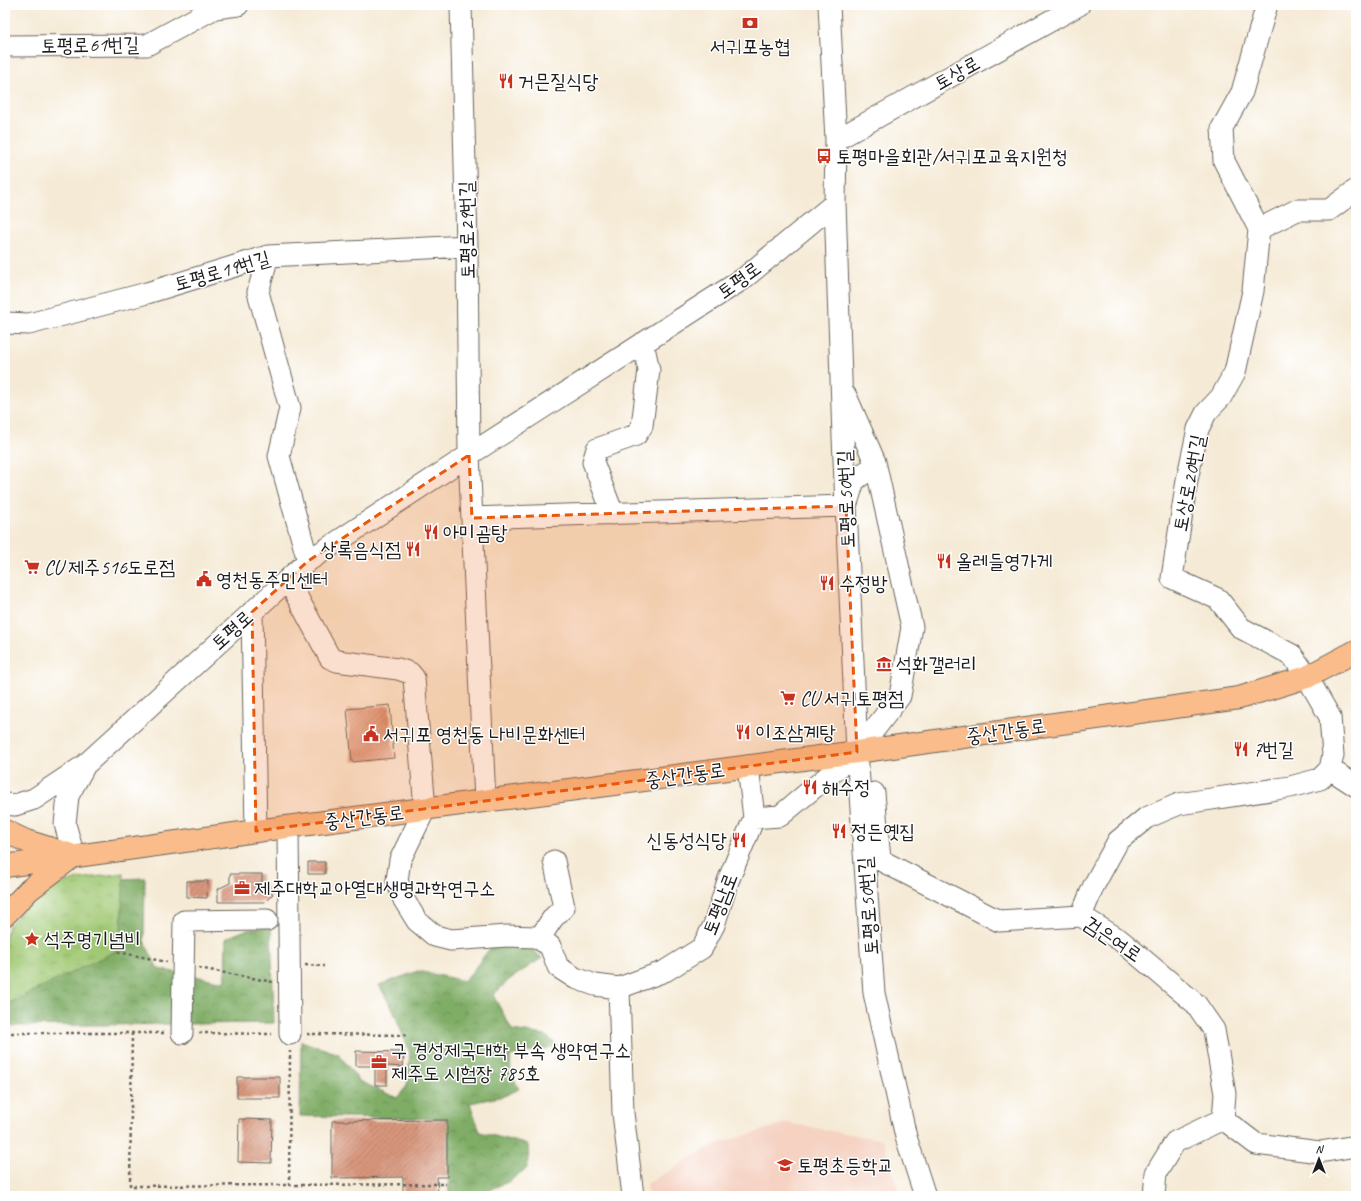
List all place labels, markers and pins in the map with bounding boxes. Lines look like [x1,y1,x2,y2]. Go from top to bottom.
bank icon: 서귀포농협 [741,14,759,32]
place label: 서귀포농협 [710,34,790,59]
place label: 거믄질식당 [518,69,598,94]
restaurant icon: 거믄질식당 [497,72,515,90]
place label: 토평마을회관/서귀포교육지원청 [836,144,1068,169]
bus stop icon: 토평마을회관/서귀포교육지원청 [815,147,833,165]
place label: 아미곰탕 [443,520,507,545]
restaurant icon: 아미곰탕 [422,523,440,541]
place label: 상록음식점 [321,537,401,562]
restaurant icon: 상록음식점 [404,540,422,558]
place label: 올레들영가게 [956,549,1053,574]
restaurant icon: 올레들영가게 [935,552,953,570]
place label: CU 제주516도로점 [44,555,175,580]
supermarket icon: CU 제주516도로점 [23,558,41,576]
place label: 영천동주민센터 [216,567,329,592]
public building icon: 영천동주민센터 [195,570,213,588]
place label: 수정방 [839,571,887,596]
restaurant icon: 수정방 [818,574,836,592]
place label: 석화갤러리 [896,652,976,677]
museum icon: 석화갤러리 [875,655,893,673]
place label: CU 서귀토평점 [800,686,904,711]
supermarket icon: CU 서귀토평점 [779,689,797,707]
place label: 이조삼계탕 [755,720,835,745]
place label: 서귀포 영천동 나비문화센터 [383,722,586,747]
restaurant icon: 이조삼계탕 [734,723,752,741]
public building icon: 서귀포 영천동 나비문화센터 [362,725,380,743]
place label: 7번길 [1253,737,1294,762]
restaurant icon: 7번길 [1232,740,1250,758]
place label: 해수정 [822,775,870,800]
restaurant icon: 해수정 [801,778,819,796]
place label: 정든옛집 [851,819,915,844]
restaurant icon: 정든옛집 [830,822,848,840]
place label: 신동성식당 [647,828,727,853]
restaurant icon: 신동성식당 [730,831,748,849]
place label: 제주대학교아열대생명과학연구소 [254,876,495,901]
office icon: 제주대학교아열대생명과학연구소 [233,879,251,897]
place label: 석주명기념비 [44,927,141,952]
place icon: 석주명기념비 [23,930,41,948]
place label: 구 경성제국대학 부속 생약연구소 제주도 시험장 785호 [391,1038,631,1086]
office icon: 구 경성제국대학 부속 생약연구소 제주도 시험장 785호 [370,1053,388,1071]
place label: 토평초등학교 [797,1153,894,1178]
school or university icon: 토평초등학교 [776,1156,794,1174]

